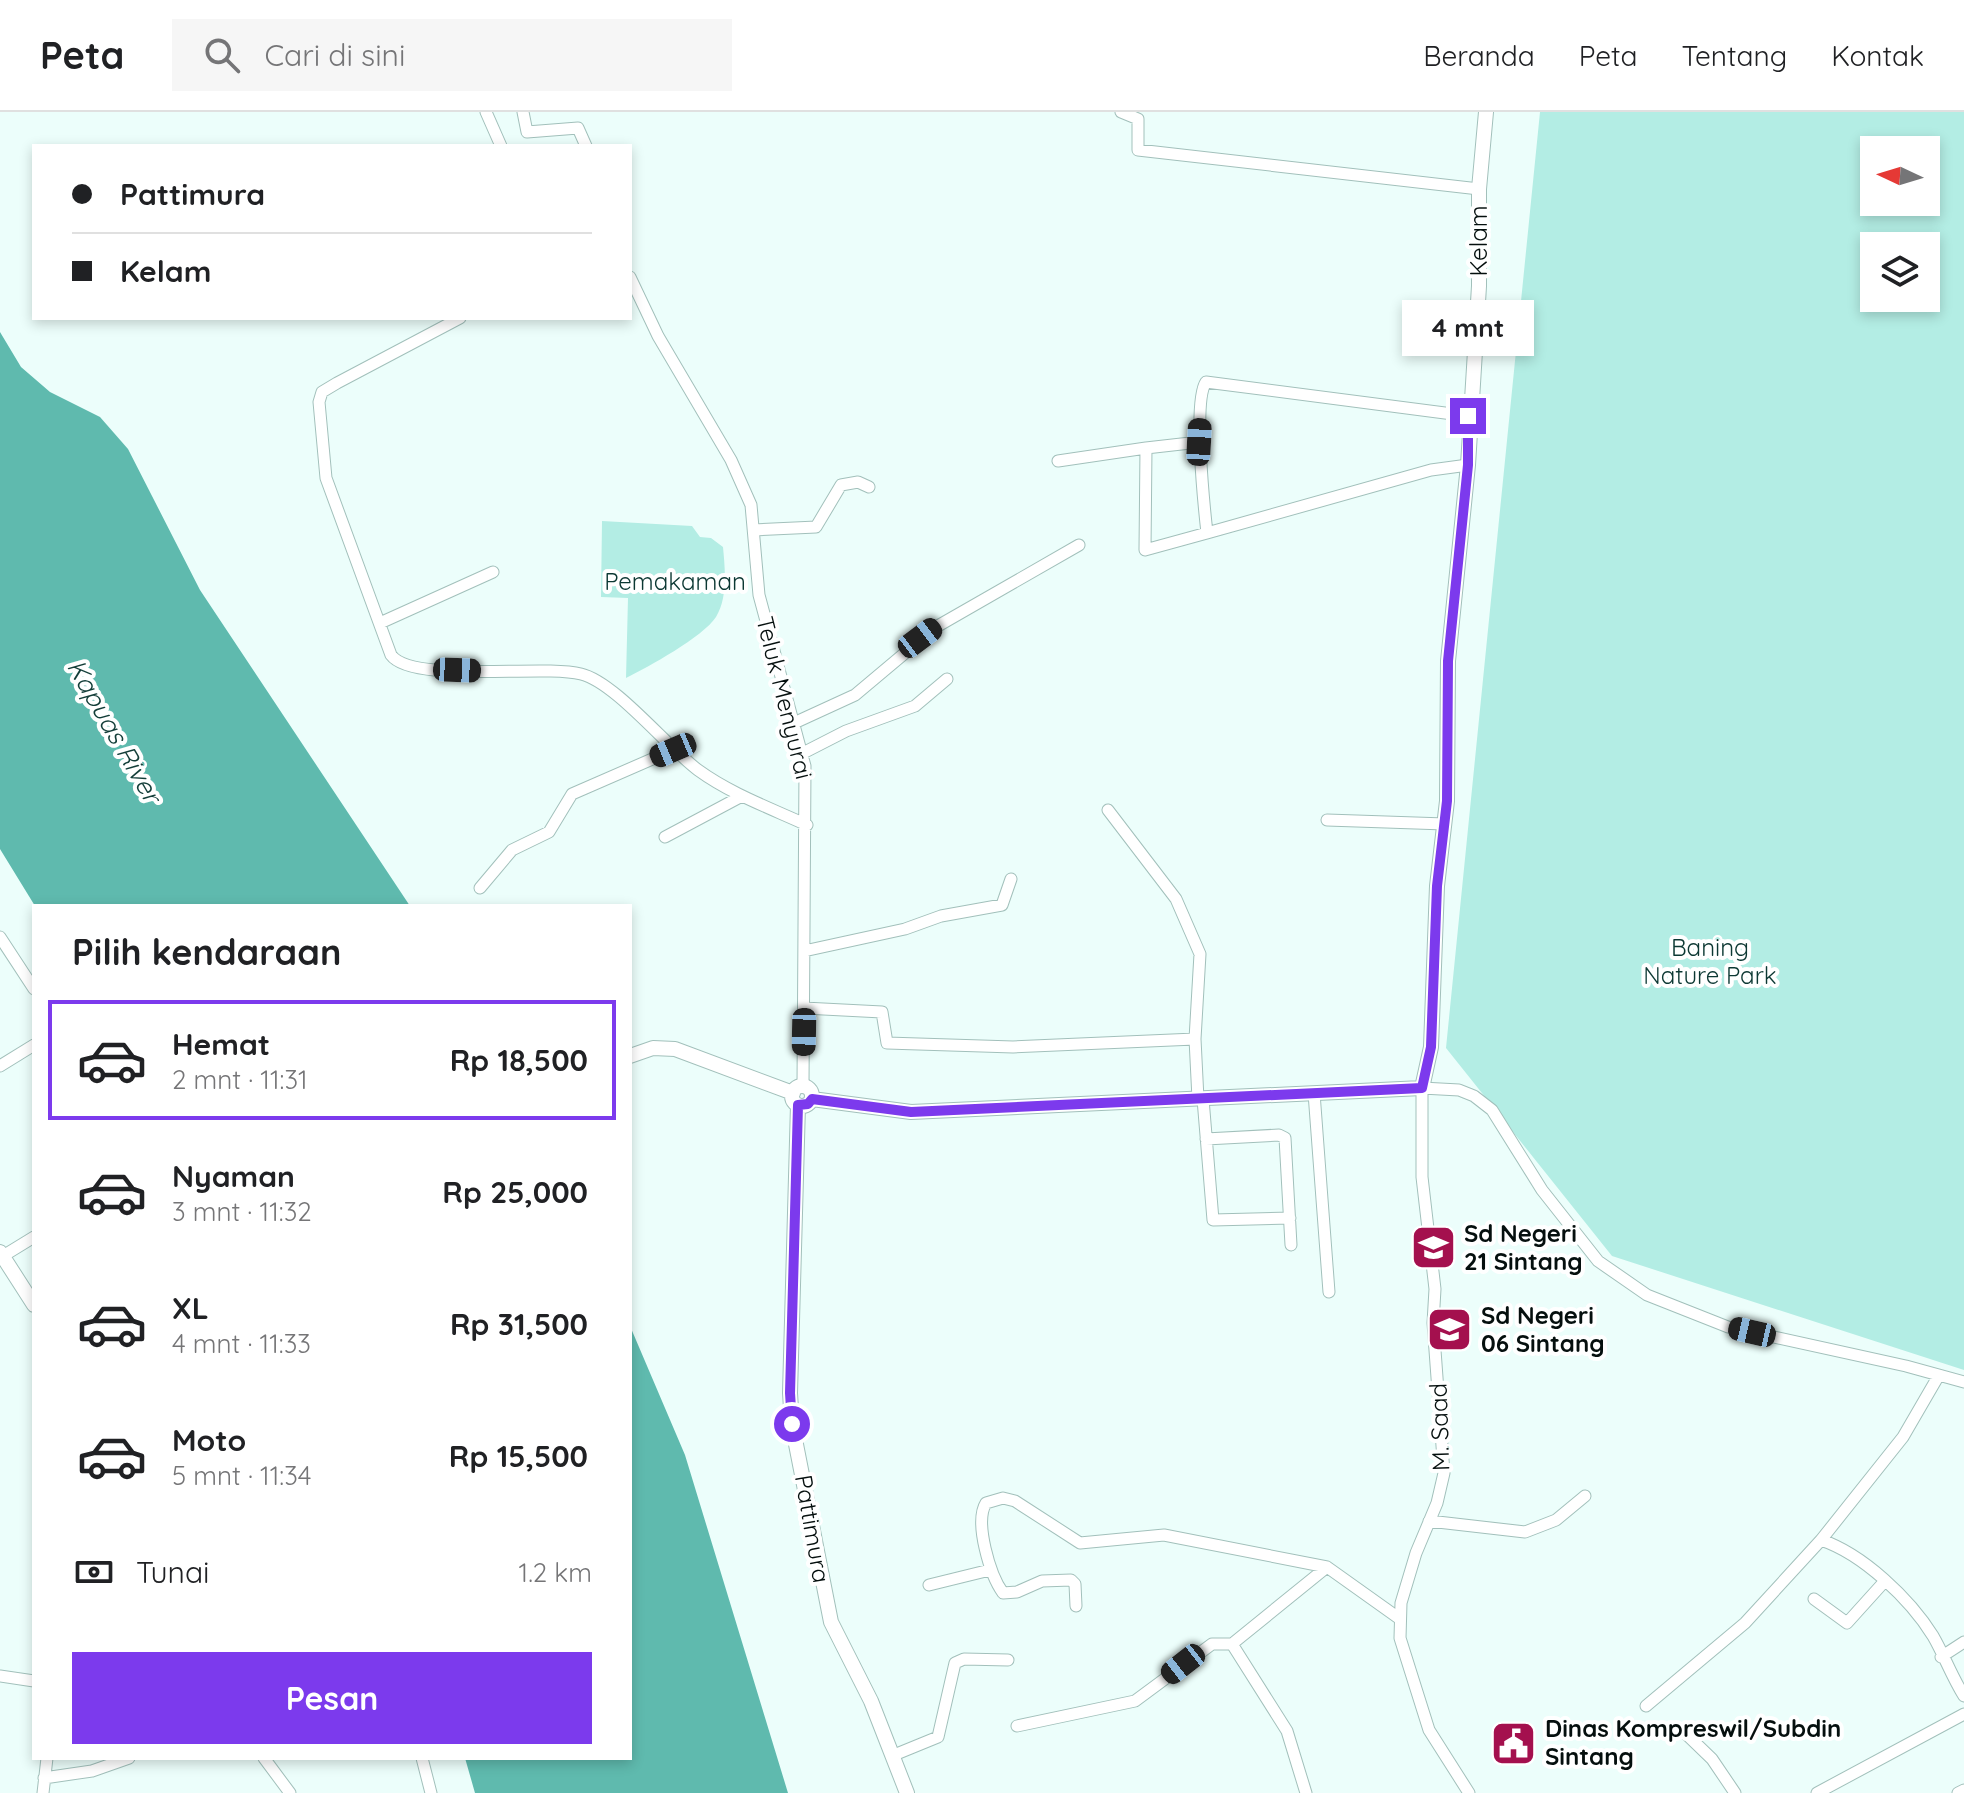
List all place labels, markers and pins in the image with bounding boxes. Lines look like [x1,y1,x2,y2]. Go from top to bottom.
place label: Sd Negeri 21 Sintang [1464,1218,1583,1276]
school or university icon: Sd Negeri 21 Sintang [1409,1224,1457,1272]
place label: Sd Negeri 06 Sintang [1481,1300,1605,1358]
school or university icon: Sd Negeri 06 Sintang [1426,1306,1474,1354]
place label: Dinas Kompreswil/Subdin Sintang [1545,1713,1841,1771]
public building icon: Dinas Kompreswil/Subdin Sintang [1490,1719,1538,1767]

